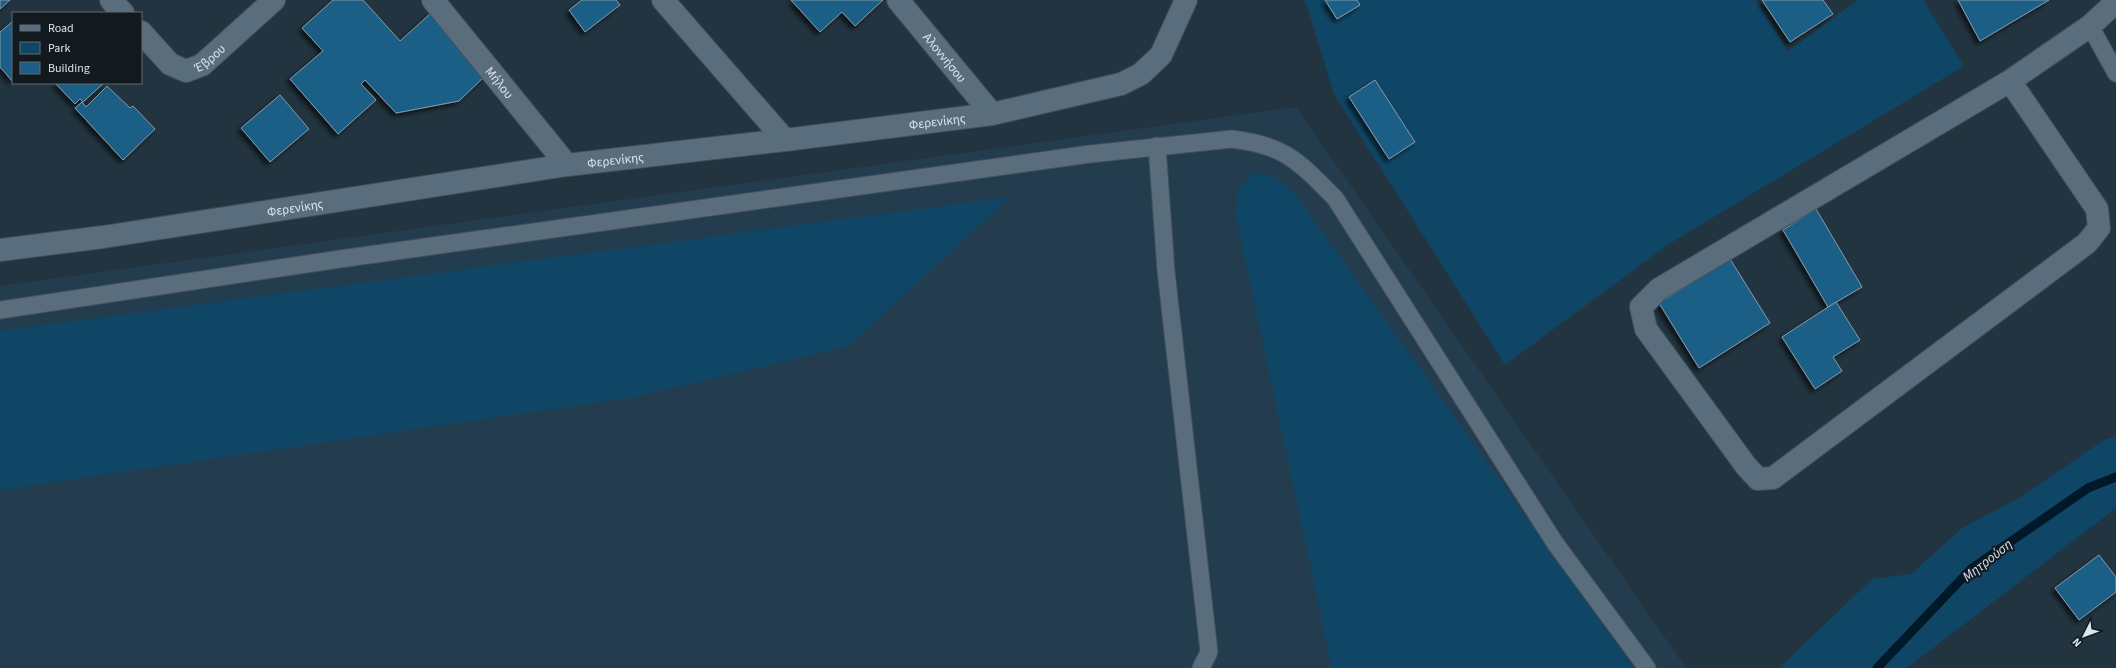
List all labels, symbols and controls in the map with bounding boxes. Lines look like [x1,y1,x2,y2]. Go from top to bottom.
legend [12,12,142,84]
text: Road [48,20,74,37]
street label: Αλοννήσου [918,29,970,87]
text: Park [48,40,70,57]
street label: Έβρου [191,40,230,77]
text: Building [48,60,90,77]
street label: Μήλου [481,63,518,103]
street label: Φερενίκης [908,109,967,134]
street label: Φερενίκης [586,148,645,173]
street label: Φερενίκης [266,195,325,221]
water label: Μητρούση [1958,535,2017,587]
north arrow [2064,616,2104,656]
text: N [2069,635,2085,650]

